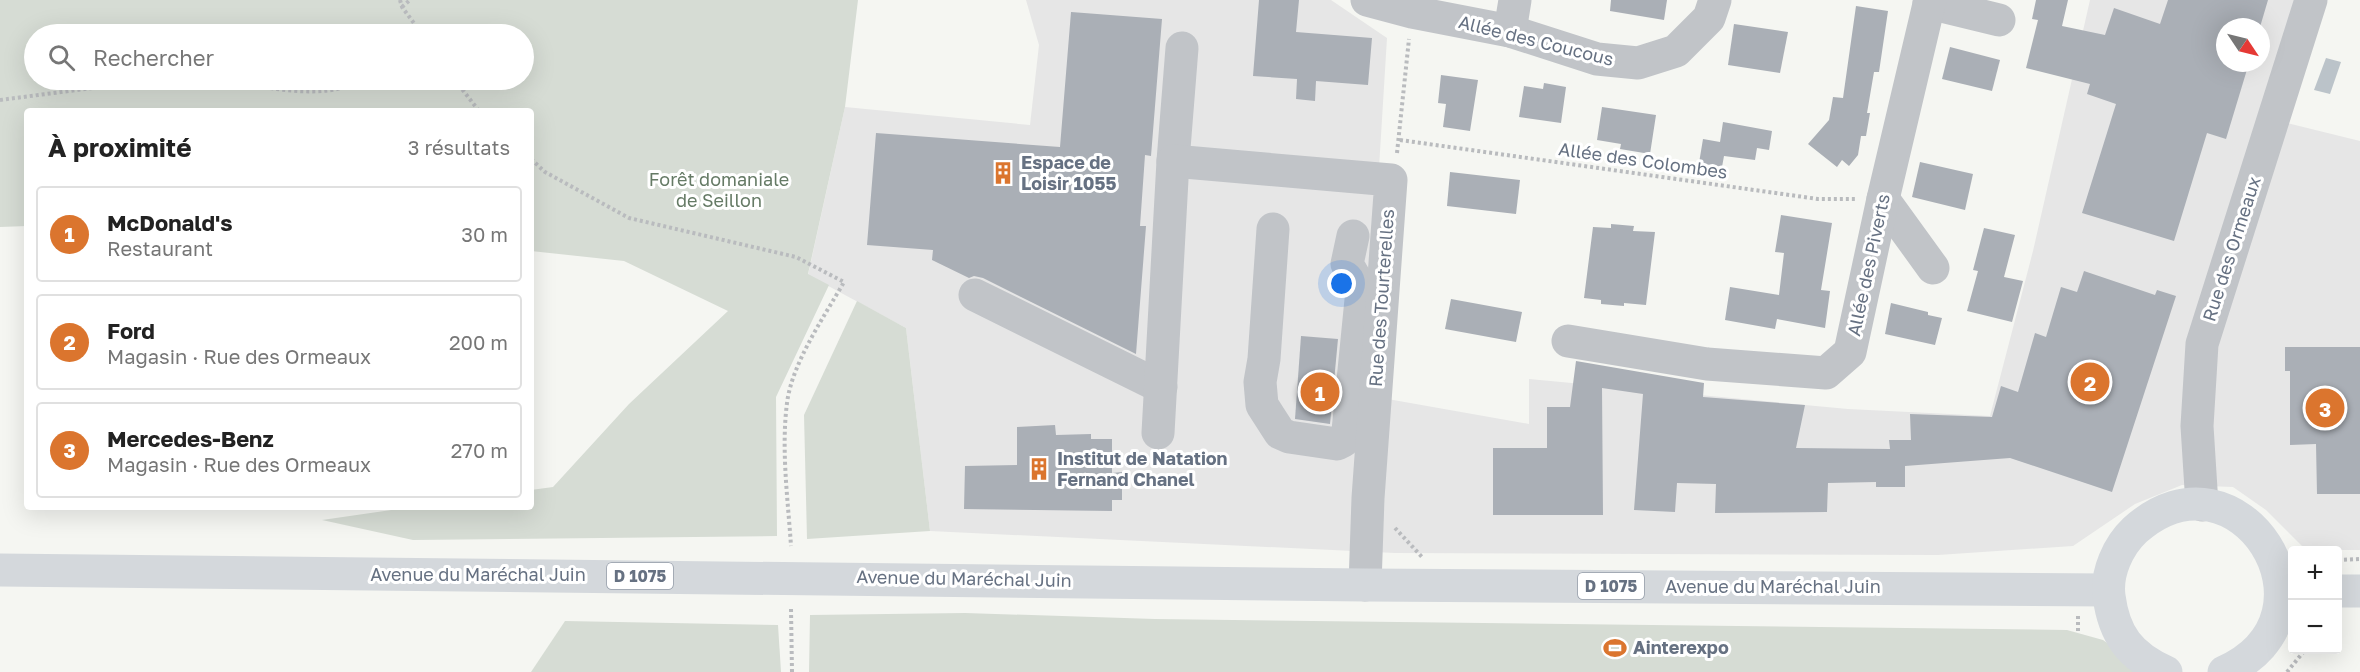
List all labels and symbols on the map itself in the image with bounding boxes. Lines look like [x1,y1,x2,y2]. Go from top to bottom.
street label: Allée des Coucous [1456,10,1616,70]
north arrow [2216,18,2270,72]
street label: Allée des Colombes [1557,137,1729,183]
place label: Espace de Loisir 1055 [1021,151,1116,194]
building icon: Espace de Loisir 1055 [990,160,1016,186]
park label: Forêt domaniale de Seillon [649,168,789,211]
street label: Rue des Ormeaux [2197,173,2265,324]
street label: Allée des Piverts [1842,192,1894,338]
street label: Rue des Tourterelles [1364,208,1398,388]
your location [1327,269,1356,298]
pin: 2 [2070,360,2110,404]
pin: 1 [1300,370,1340,414]
pin: 3 [2306,386,2344,430]
place label: Institut de Natation Fernand Chanel [1057,447,1228,490]
building icon: Institut de Natation Fernand Chanel [1026,456,1052,482]
street label: Avenue du Maréchal Juin [370,563,586,585]
road number: D 1075 [607,563,673,589]
street label: Avenue du Maréchal Juin [856,565,1072,591]
road number: D 1075 [1578,573,1644,599]
street label: Avenue du Maréchal Juin [1665,575,1881,597]
sports icon: Ainterexpo [1602,635,1628,661]
place label: Ainterexpo [1633,636,1729,658]

